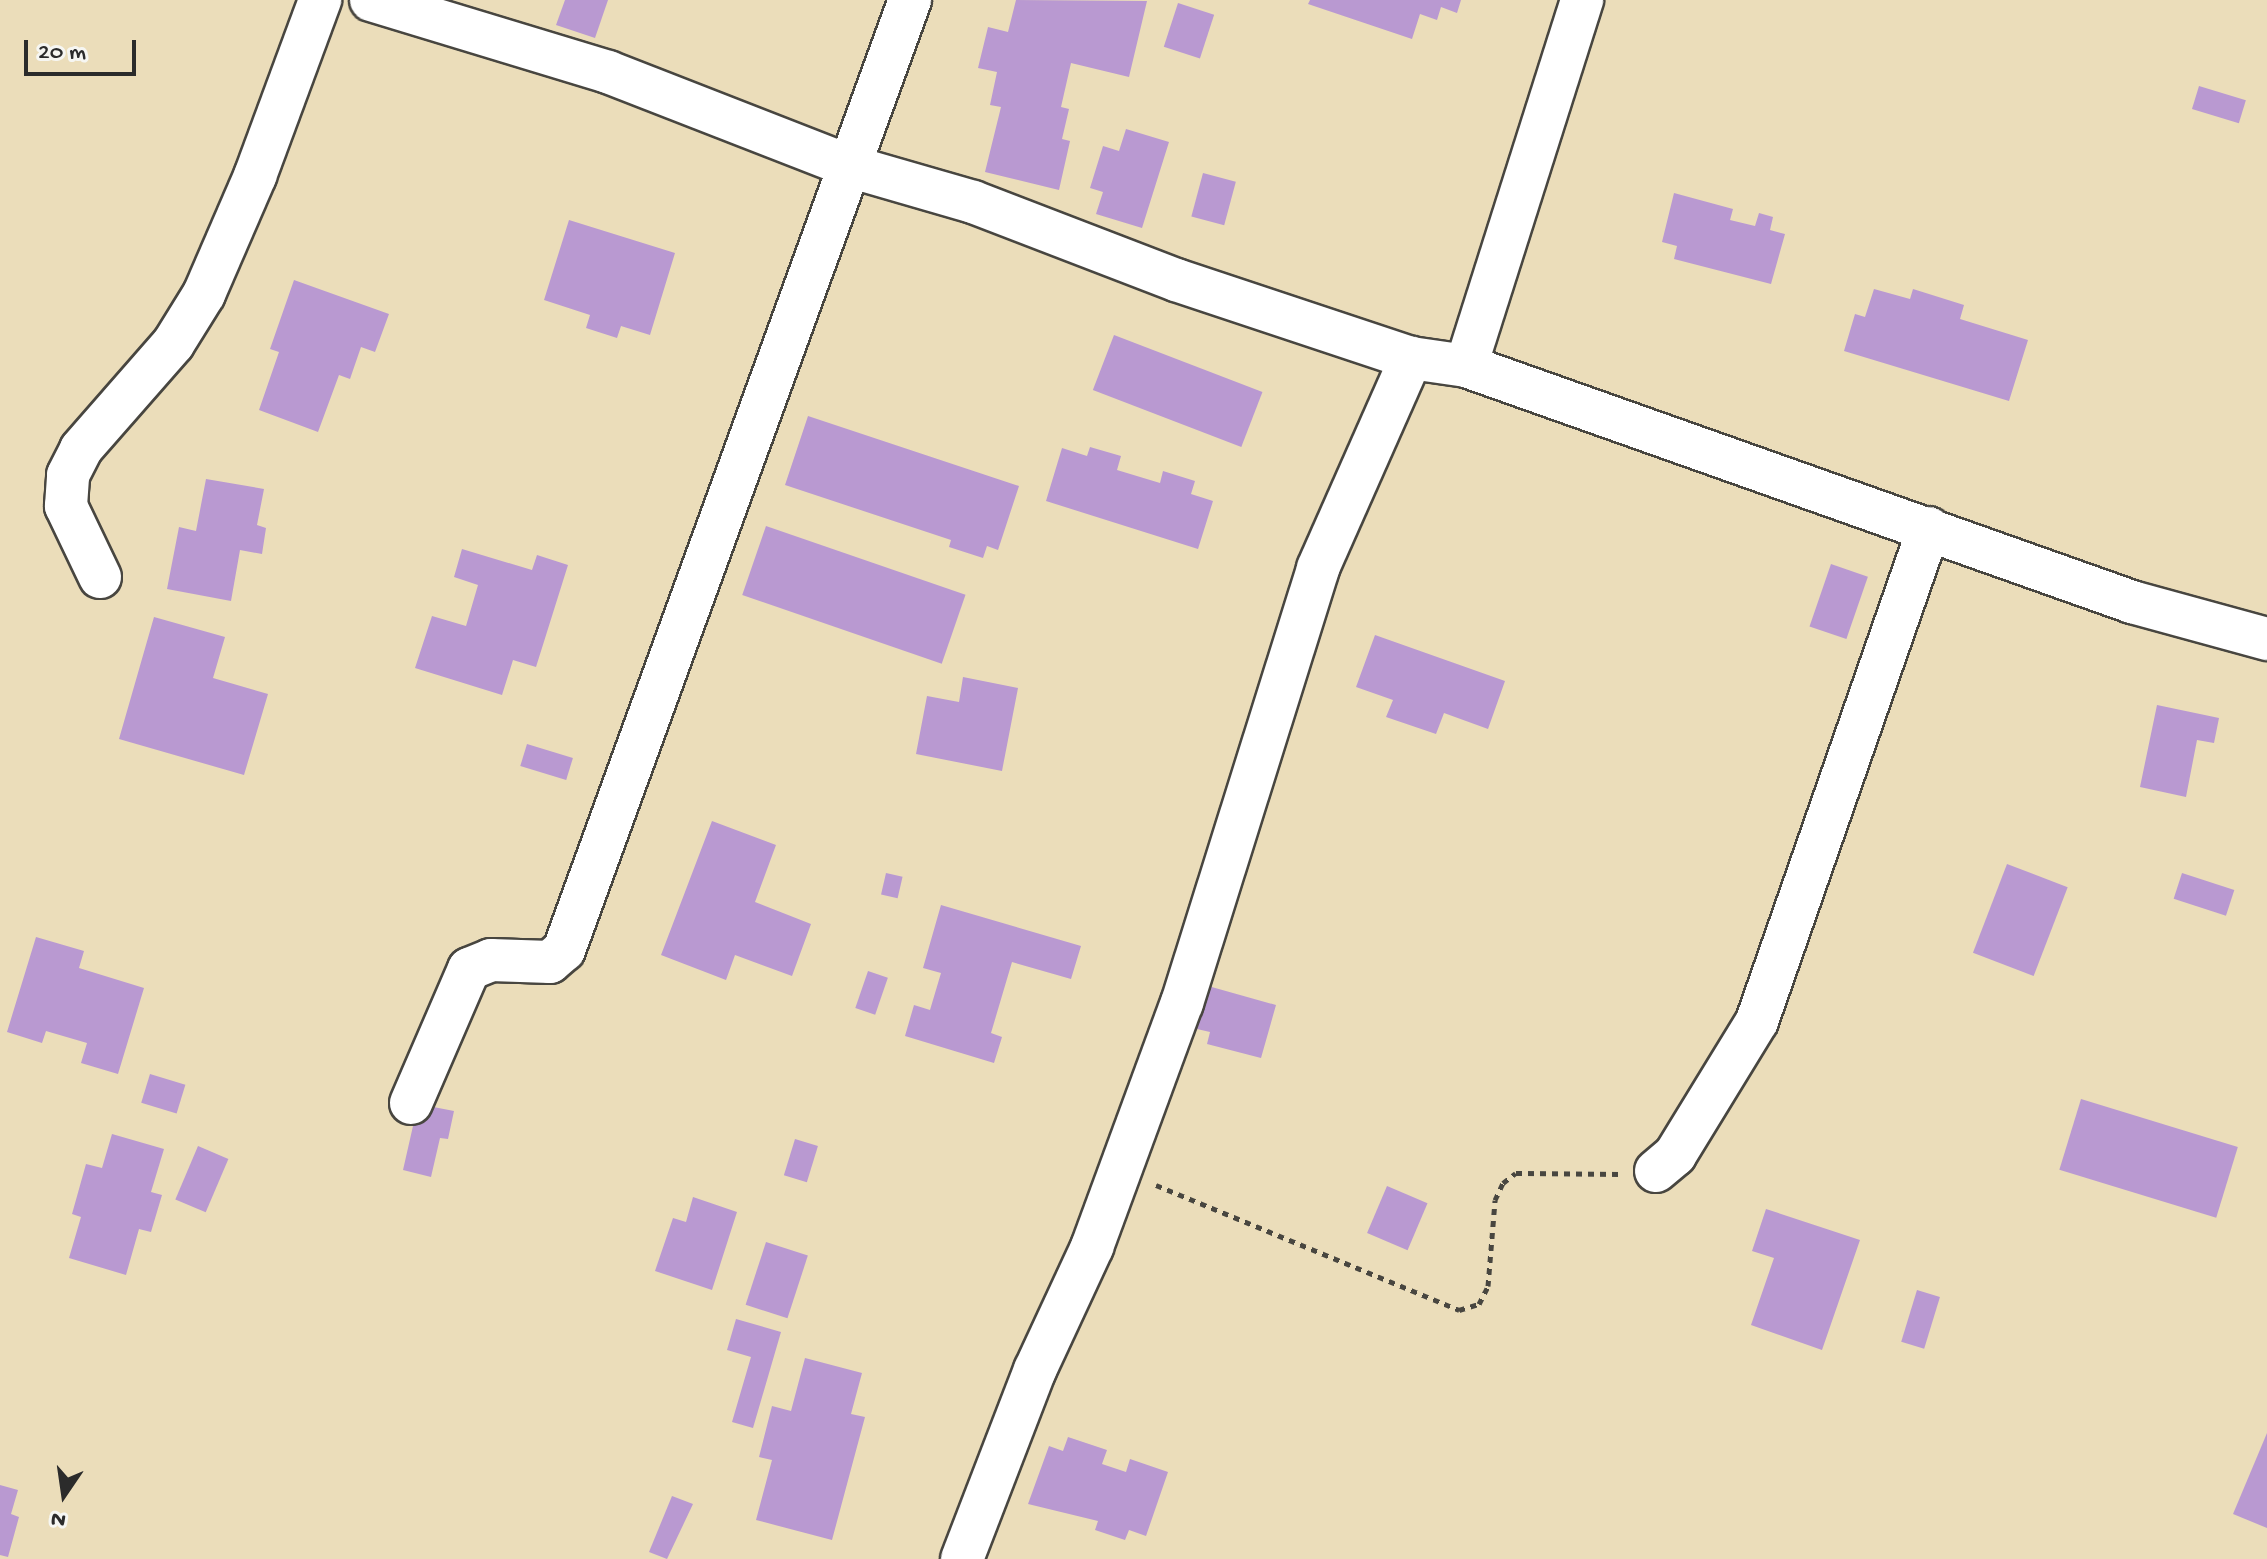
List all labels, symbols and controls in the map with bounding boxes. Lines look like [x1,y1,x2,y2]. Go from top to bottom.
scale bar [28,24,140,74]
text: 20 m [38,39,86,68]
north arrow [24,1455,104,1535]
text: N [49,1504,69,1533]

